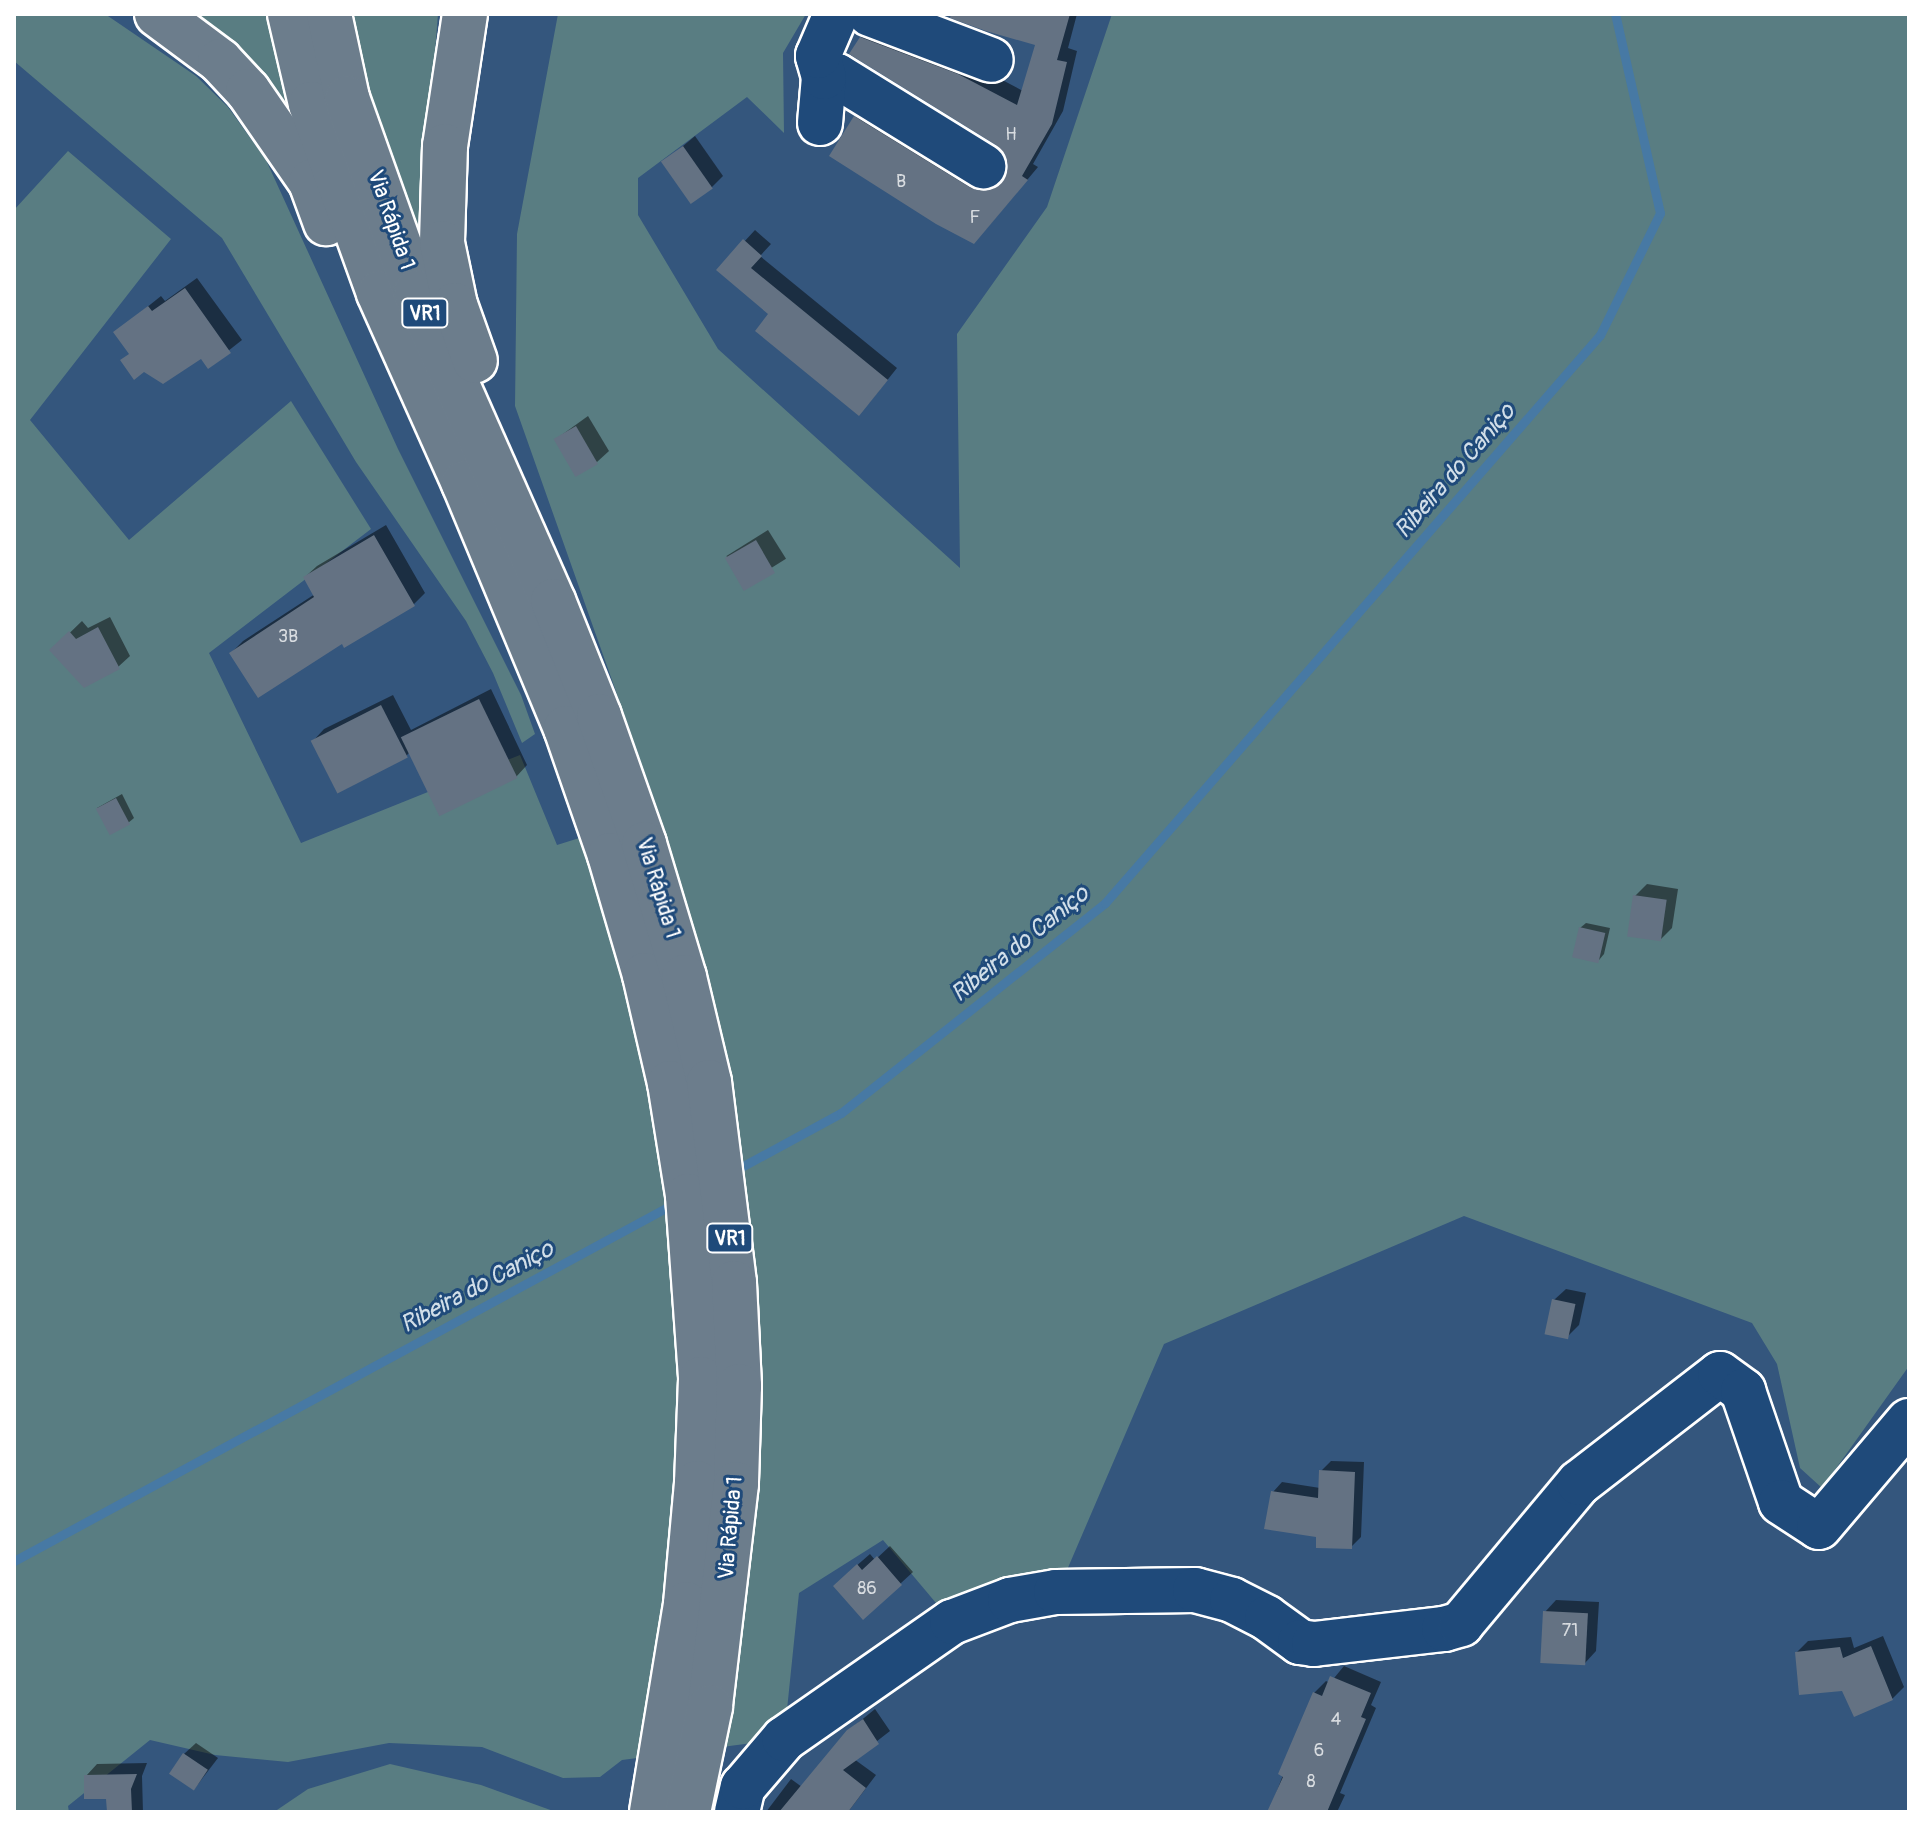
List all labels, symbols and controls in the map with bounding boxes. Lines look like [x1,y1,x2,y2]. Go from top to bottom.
house number: H [1005,124,1017,146]
street label: Via Rápida 1 [362,167,420,273]
house number: B [896,171,906,193]
house number: F [970,207,980,229]
road number: VR1 [401,297,449,329]
water label: Ribeira do Caniço [1389,398,1521,544]
house number: 3B [278,626,298,648]
street label: Via Rápida 1 [630,835,686,941]
water label: Ribeira do Caniço [945,880,1095,1008]
road number: VR1 [706,1222,754,1254]
water label: Ribeira do Caniço [396,1235,558,1339]
street label: Via Rápida 1 [713,1475,749,1581]
house number: 86 [857,1578,877,1600]
house number: 71 [1562,1620,1578,1642]
house number: 4 [1331,1709,1341,1731]
house number: 6 [1314,1740,1324,1762]
house number: 8 [1306,1771,1316,1793]

